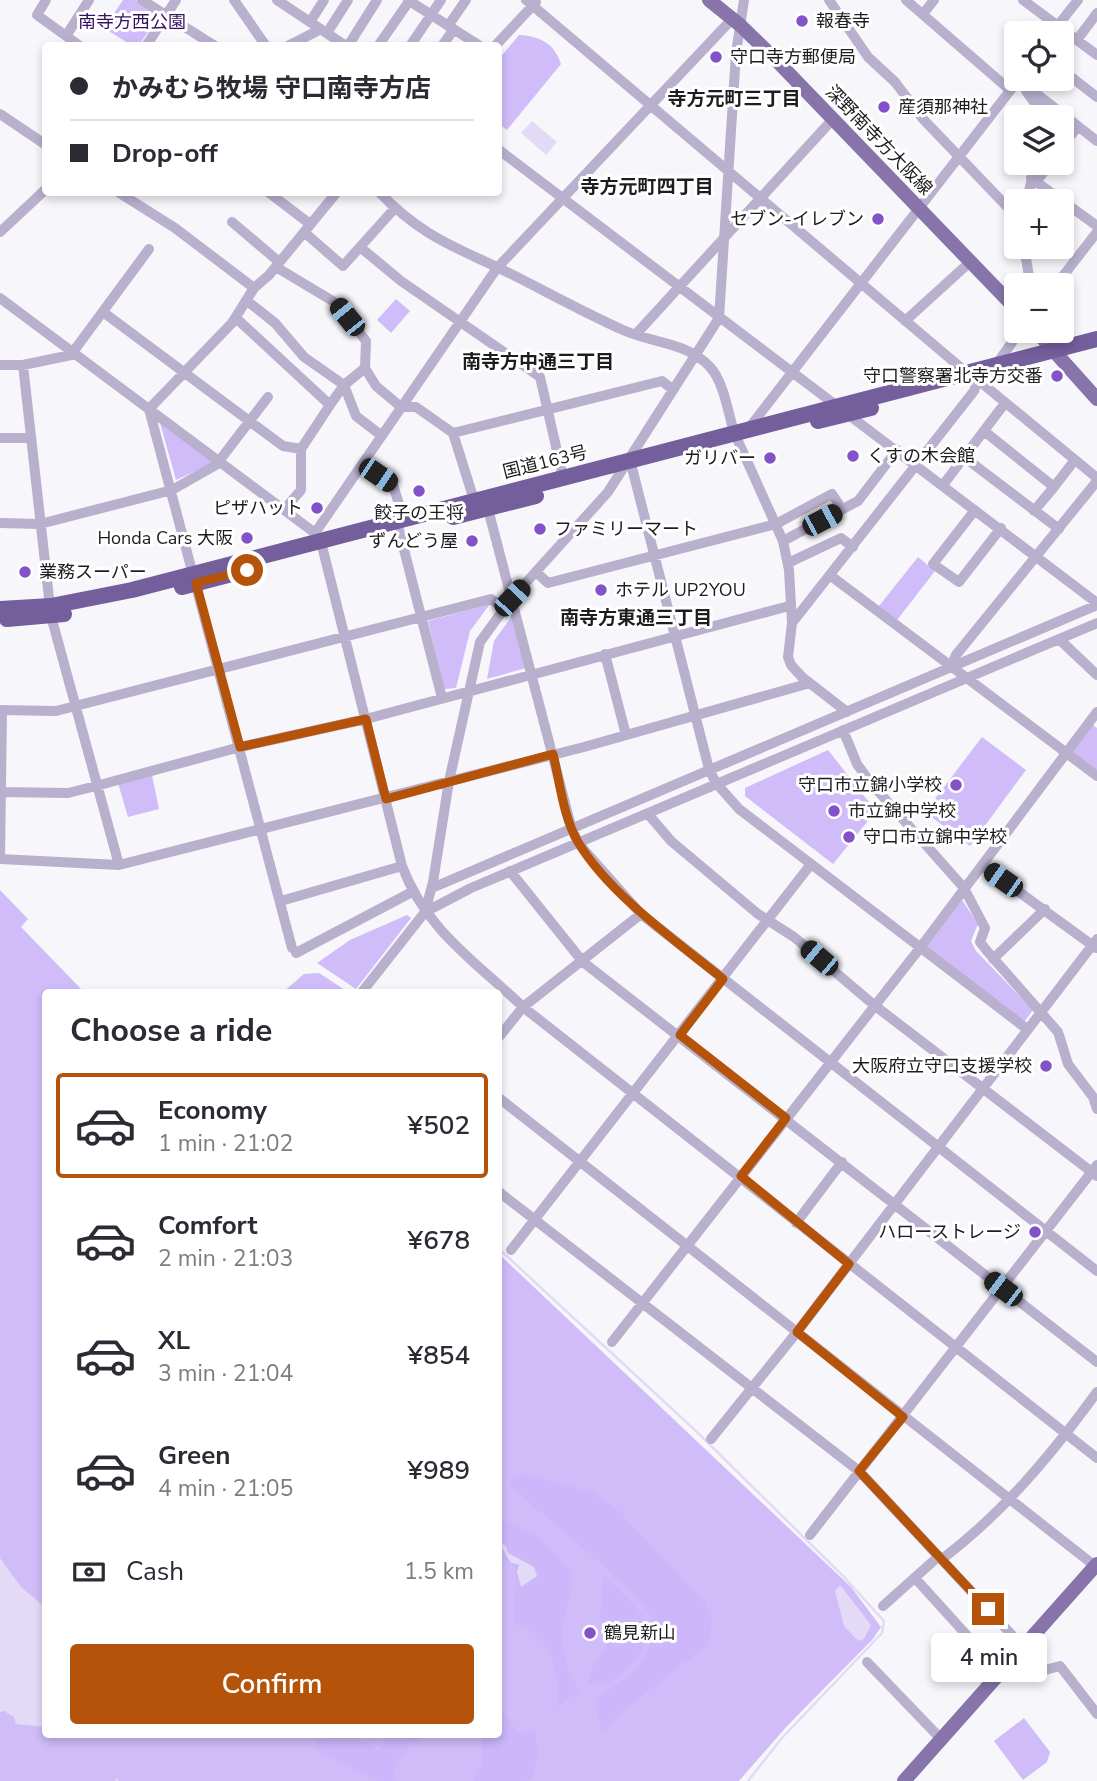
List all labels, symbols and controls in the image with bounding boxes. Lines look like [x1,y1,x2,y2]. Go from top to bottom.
place label: 報春寺 [816,9,870,33]
park label: 南寺方西公園 [78,10,186,34]
marker: 報春寺 [794,13,810,29]
map controls [1004,21,1074,343]
button: locate [1004,21,1074,91]
place label: 守口寺方郵便局 [730,45,856,69]
marker: 守口寺方郵便局 [708,49,724,65]
text: かみむら牧場 守口南寺方店 [112,71,431,106]
street label: 深野南寺方大阪線 [820,80,938,200]
district label: 寺方元町三丁目 [667,86,801,112]
place label: 産須那神社 [898,95,988,119]
marker: 産須那神社 [876,99,892,115]
button: layers [1004,105,1074,175]
text: Drop-off [112,136,218,171]
district label: 寺方元町四丁目 [580,174,714,200]
button: + [1004,189,1074,259]
place label: セブン-イレブン [730,207,864,231]
marker: セブン-イレブン [870,211,886,227]
button: − [1004,273,1074,343]
car [326,294,369,340]
district label: 南寺方中通三丁目 [462,349,614,375]
place label: 守口警察署北寺方交番 [863,364,1043,388]
marker: 守口警察署北寺方交番 [1049,368,1065,384]
street label: 国道163号 [500,440,590,484]
place label: くすの木会館 [867,444,975,468]
place label: ガリバー [684,446,756,470]
marker: くすの木会館 [845,448,861,464]
marker: ガリバー [762,450,778,466]
car [355,455,402,495]
marker: 餃子の王将 [411,483,427,499]
place label: ピザハット [213,496,303,520]
marker: ピザハット [309,500,325,516]
place label: 餃子の王将 [374,501,464,525]
car [799,501,846,539]
place label: ファミリーマート [554,517,698,541]
marker: ファミリーマート [532,521,548,537]
place label: Honda Cars 大阪 [97,526,233,550]
place label: ずんどう屋 [369,529,458,553]
marker: Honda Cars 大阪 [239,530,255,546]
marker: ずんどう屋 [464,533,480,549]
route start [231,554,263,586]
place label: 業務スーパー [39,560,147,584]
marker: 業務スーパー [17,564,33,580]
car [490,575,535,621]
place label: ホテル UP2YOU [615,578,746,602]
marker: ホテル UP2YOU [593,582,609,598]
district label: 南寺方東通三丁目 [560,605,712,631]
place label: 守口市立錦小学校 [798,773,942,797]
marker: 守口市立錦小学校 [948,777,964,793]
place label: 市立錦中学校 [848,799,956,823]
marker: 市立錦中学校 [826,803,842,819]
place label: 守口市立錦中学校 [863,825,1007,849]
marker: 守口市立錦中学校 [841,829,857,845]
car [980,859,1027,901]
car [797,936,842,980]
text: Choose a ride [70,1009,272,1052]
place label: 大阪府立守口支援学校 [852,1054,1032,1078]
marker: 大阪府立守口支援学校 [1038,1058,1054,1074]
text: Economy [158,1093,267,1128]
icon: car [74,1094,137,1157]
text: ¥502 [408,1108,470,1143]
text: 1 min · 21:02 [158,1128,293,1159]
text: Comfort [158,1208,258,1243]
icon: car [74,1209,137,1272]
place label: ハローストレージ [878,1220,1021,1244]
text: ¥678 [408,1223,470,1258]
marker: ハローストレージ [1027,1224,1043,1240]
text: 2 min · 21:03 [158,1243,293,1274]
car [980,1268,1027,1310]
text: XL [158,1323,190,1358]
icon: car [74,1324,137,1387]
text: ¥854 [408,1338,470,1373]
text: 3 min · 21:04 [158,1358,293,1389]
text: Green [158,1438,231,1473]
icon: car [74,1439,137,1502]
text: ¥989 [408,1453,470,1488]
text: 4 min · 21:05 [158,1473,293,1504]
icon: cash [70,1553,108,1591]
text: Cash [126,1554,184,1589]
text: 1.5 km [404,1556,474,1587]
route end [972,1593,1004,1625]
place label: 鶴見新山 [604,1621,676,1645]
marker: 鶴見新山 [582,1625,598,1641]
callout: 4 min [930,1634,1046,1682]
text: 4 min [960,1642,1018,1673]
button: Confirm [70,1644,474,1724]

